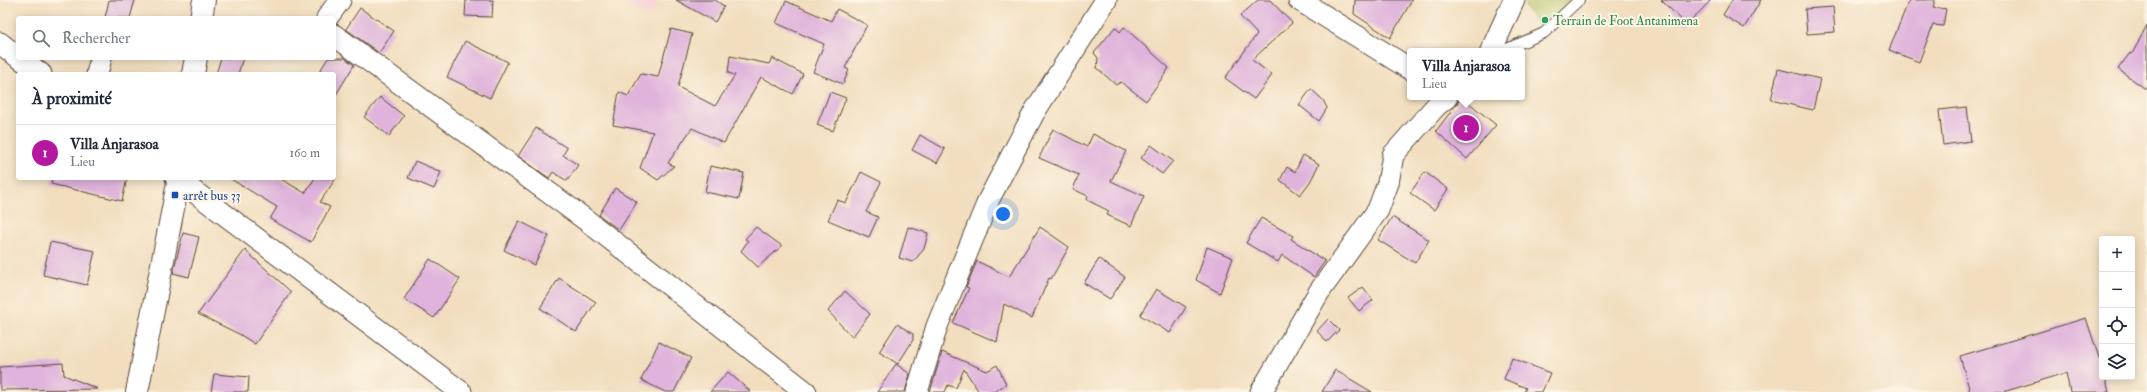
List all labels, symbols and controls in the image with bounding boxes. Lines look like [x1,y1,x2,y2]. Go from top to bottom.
place label: Terrain de Foot Antanimena [1553,13,1699,29]
marker: Terrain de Foot Antanimena [1540,15,1550,25]
search box [16,16,336,60]
icon: search [30,27,52,49]
text: Rechercher [62,29,130,48]
popup [1407,48,1525,100]
text: Villa Anjarasoa [1422,57,1510,76]
text: Lieu [1422,76,1447,92]
text: À proximité [32,88,112,109]
pin: 1 [1453,113,1479,143]
text: Villa Anjarasoa [70,135,159,154]
text: 1 [43,145,47,161]
text: 160 m [289,145,320,161]
text: Lieu [70,154,95,170]
place label: arrêt bus 33 [183,188,241,204]
marker: arrêt bus 33 [170,190,180,200]
your location [993,204,1013,224]
map controls [2099,236,2135,380]
button: + [2099,236,2135,272]
button: − [2099,272,2135,308]
button: locate [2099,308,2135,344]
button: layers [2099,344,2135,380]

